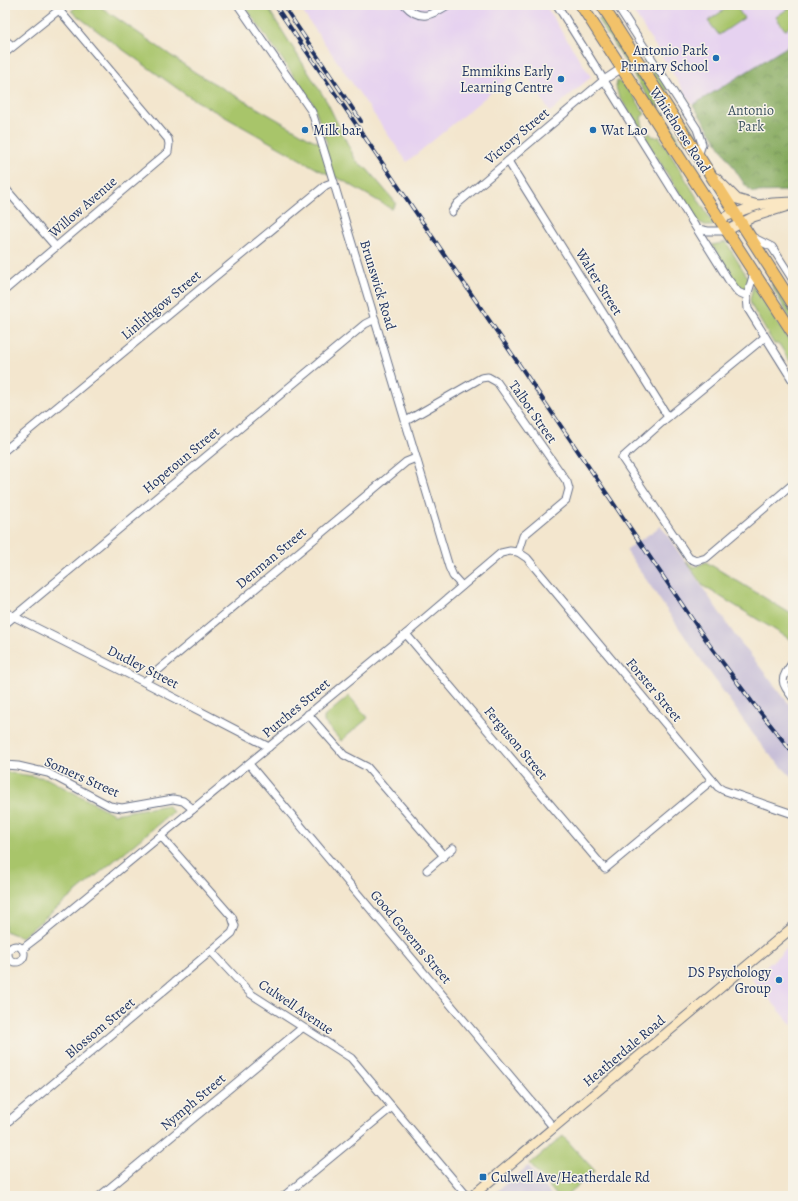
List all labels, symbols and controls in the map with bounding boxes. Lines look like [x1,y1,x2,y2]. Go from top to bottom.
place label: Antonio Park Primary School [620,41,709,76]
marker: Antonio Park Primary School [711,53,721,63]
place label: Emmikins Early Learning Centre [460,62,554,97]
marker: Emmikins Early Learning Centre [556,74,566,84]
street label: Whitehorse Road [645,83,715,177]
park label: Antonio Park [727,101,774,136]
street label: Victory Street [480,103,553,169]
place label: Milk bar [313,121,361,140]
place label: Wat Lao [600,121,647,140]
marker: Milk bar [300,125,310,135]
marker: Wat Lao [588,125,598,135]
street label: Willow Avenue [44,172,121,242]
street label: Brunswick Road [355,238,401,333]
street label: Walter Street [570,244,627,319]
street label: Linlithgow Street [117,266,205,344]
street label: Talbot Street [504,377,562,448]
street label: Hopetoun Street [139,422,224,498]
street label: Denman Street [232,523,311,593]
street label: Dudley Street [104,641,182,693]
street label: Forster Street [622,654,687,726]
street label: Purches Street [258,674,334,742]
street label: Ferguson Street [480,702,553,784]
street label: Somers Street [41,752,123,802]
street label: Good Governs Street [366,886,456,988]
place label: DS Psychology Group [688,963,772,998]
street label: Culwell Avenue [255,975,337,1039]
marker: DS Psychology Group [774,975,784,985]
street label: Blossom Street [61,993,139,1063]
street label: Heatherdale Road [579,1011,670,1091]
street label: Nymph Street [156,1069,230,1135]
place label: Culwell Ave/Heatherdale Rd [491,1168,650,1187]
marker: Culwell Ave/Heatherdale Rd [478,1172,488,1182]

